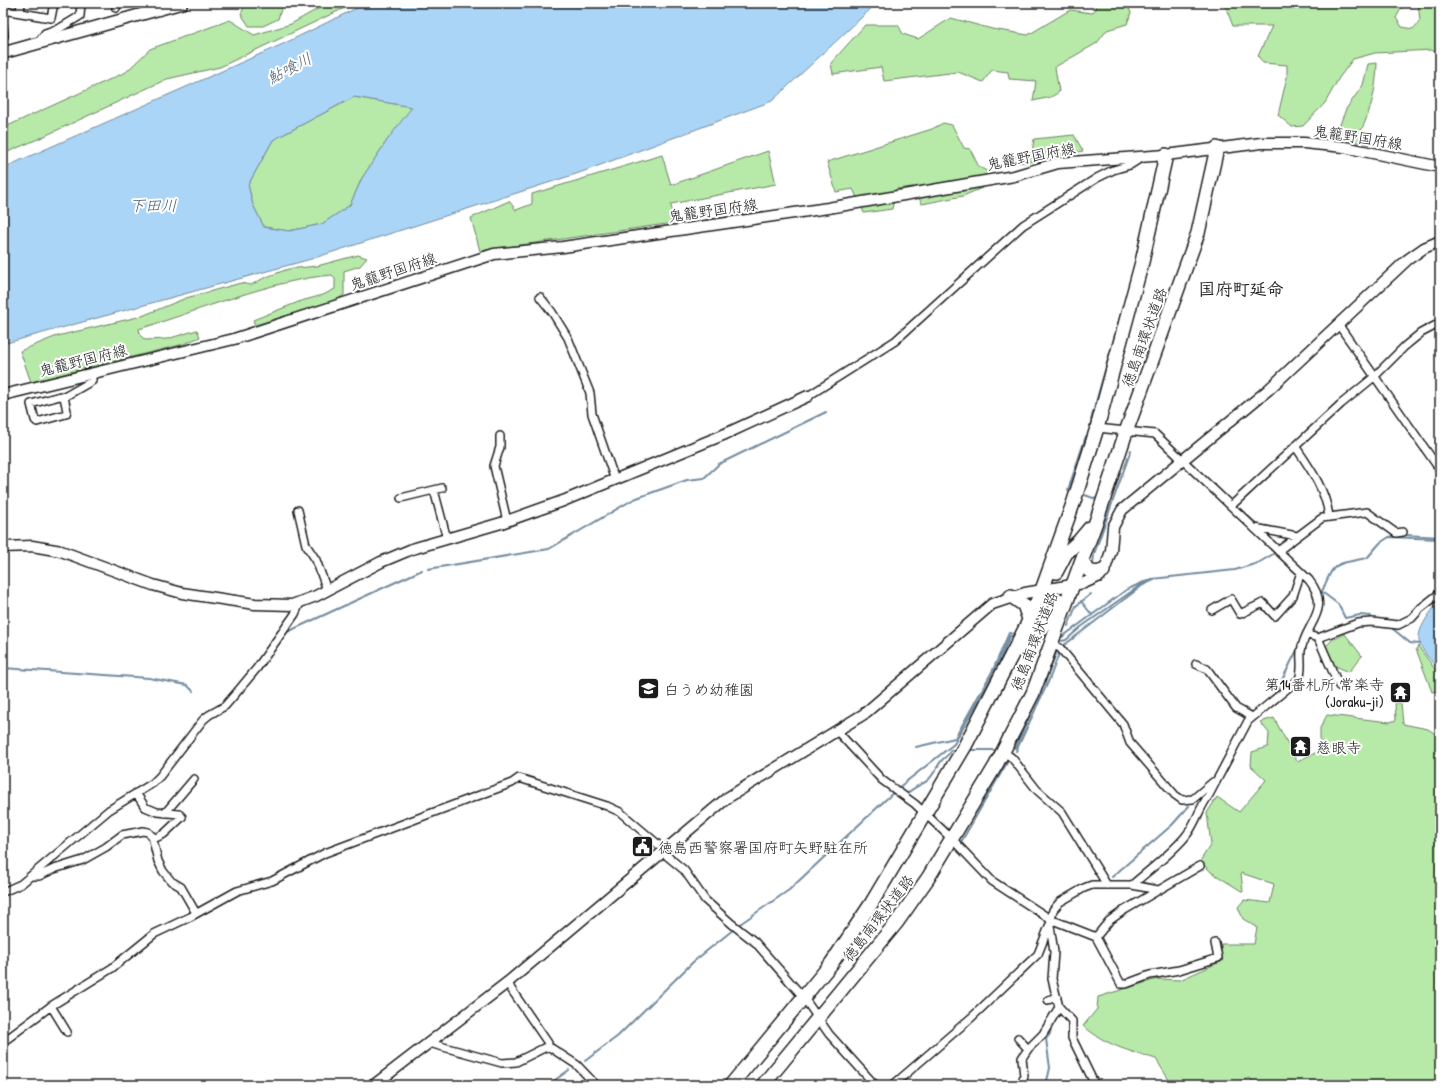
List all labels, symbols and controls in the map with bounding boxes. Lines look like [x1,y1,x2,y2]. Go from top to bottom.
water label: 鮎喰川 [263,47,315,89]
street label: 鬼籠野国府線 [1312,120,1404,154]
street label: 鬼籠野国府線 [985,137,1077,175]
street label: 鬼籠野国府線 [667,193,759,227]
water label: 下田川 [129,194,177,216]
street label: 鬼籠野国府線 [347,247,439,295]
district label: 国府町延命 [1199,277,1284,300]
street label: 徳島南環状道路 [1116,284,1172,390]
street label: 鬼籠野国府線 [37,339,129,381]
street label: 徳島南環状道路 [1005,588,1063,694]
place label: 第14番札所 常楽寺 (Joraku-ji) [1264,674,1384,712]
school or university icon: 白うめ幼稚園 [636,676,662,702]
place label: 白うめ幼稚園 [664,679,754,700]
temple icon: 第14番札所 常楽寺 (Joraku-ji) [1387,680,1413,706]
temple icon: 慈眼寺 [1287,734,1313,760]
place label: 慈眼寺 [1316,737,1361,758]
public building icon: 徳島西警察署国府町矢野駐在所 [630,834,656,860]
place label: 徳島西警察署国府町矢野駐在所 [658,837,868,858]
street label: 徳島南環状道路 [837,870,919,966]

